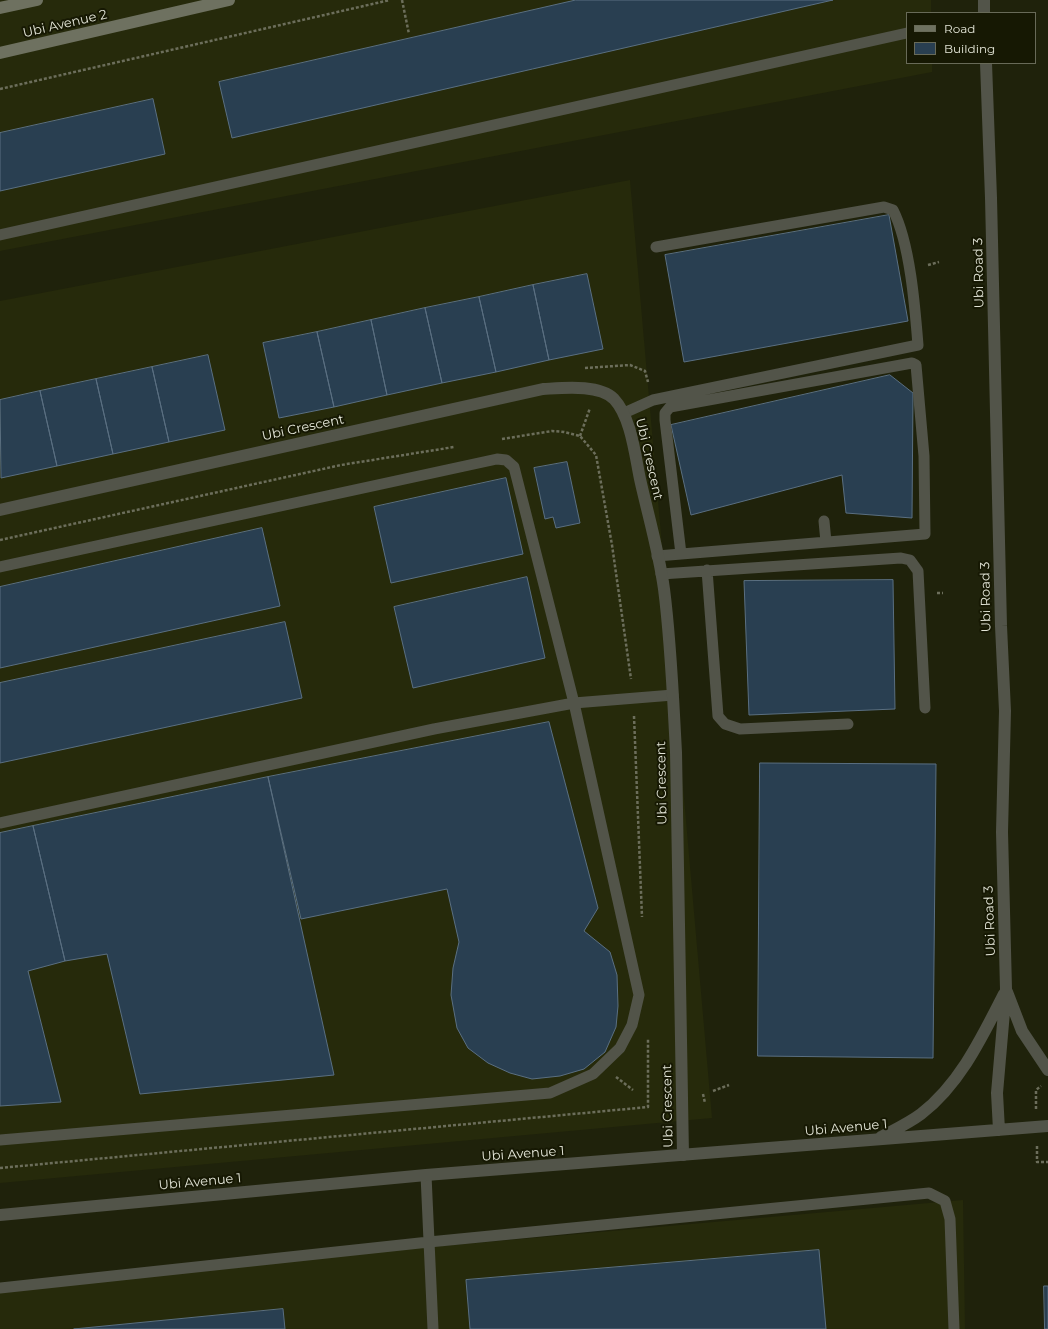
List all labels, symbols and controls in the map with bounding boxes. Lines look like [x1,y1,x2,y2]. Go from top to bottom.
street label: Ubi Avenue 2 [21,7,109,41]
legend [906,12,1036,64]
text: Road [944,21,975,36]
text: Building [944,41,995,56]
street label: Ubi Road 3 [971,237,987,309]
street label: Ubi Crescent [260,412,346,444]
street label: Ubi Crescent [632,417,666,501]
street label: Ubi Road 3 [978,561,994,633]
street label: Ubi Crescent [653,741,671,825]
street label: Ubi Road 3 [981,885,999,957]
street label: Ubi Crescent [659,1064,677,1148]
street label: Ubi Avenue 1 [804,1117,888,1139]
street label: Ubi Avenue 1 [481,1143,565,1165]
street label: Ubi Avenue 1 [158,1171,242,1193]

